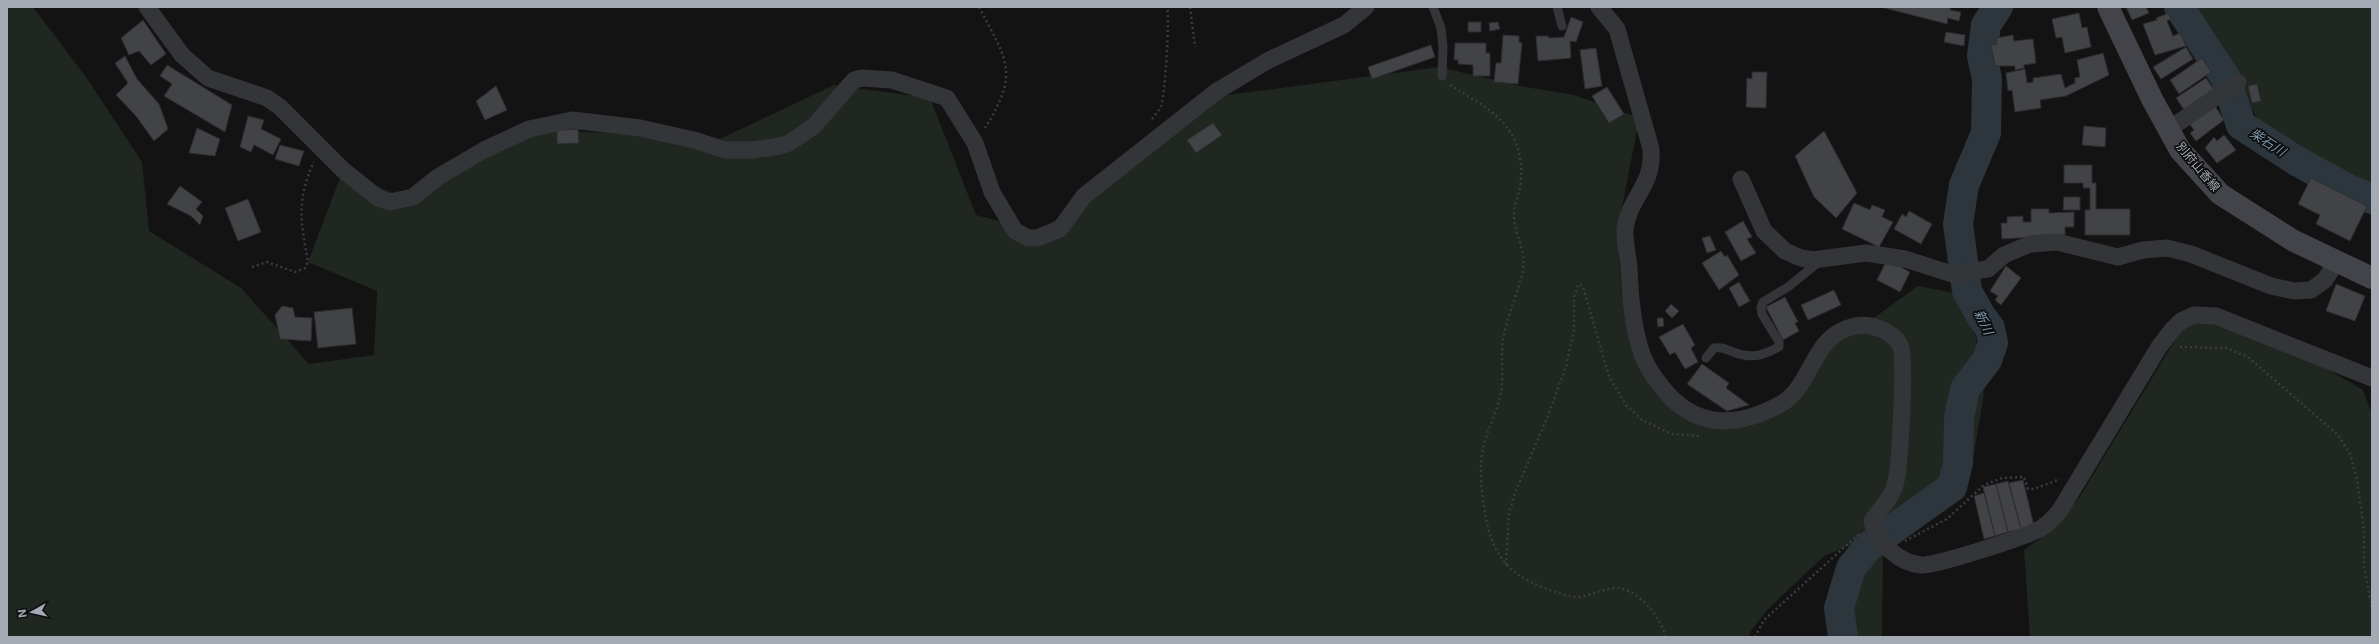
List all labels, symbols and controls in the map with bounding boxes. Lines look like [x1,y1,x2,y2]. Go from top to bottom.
water label: 柴石川 [2247,125,2290,160]
street label: 別府山香線 [2173,139,2223,194]
water label: 新川 [1971,307,1998,339]
north arrow [12,592,52,632]
text: N [15,608,30,619]

